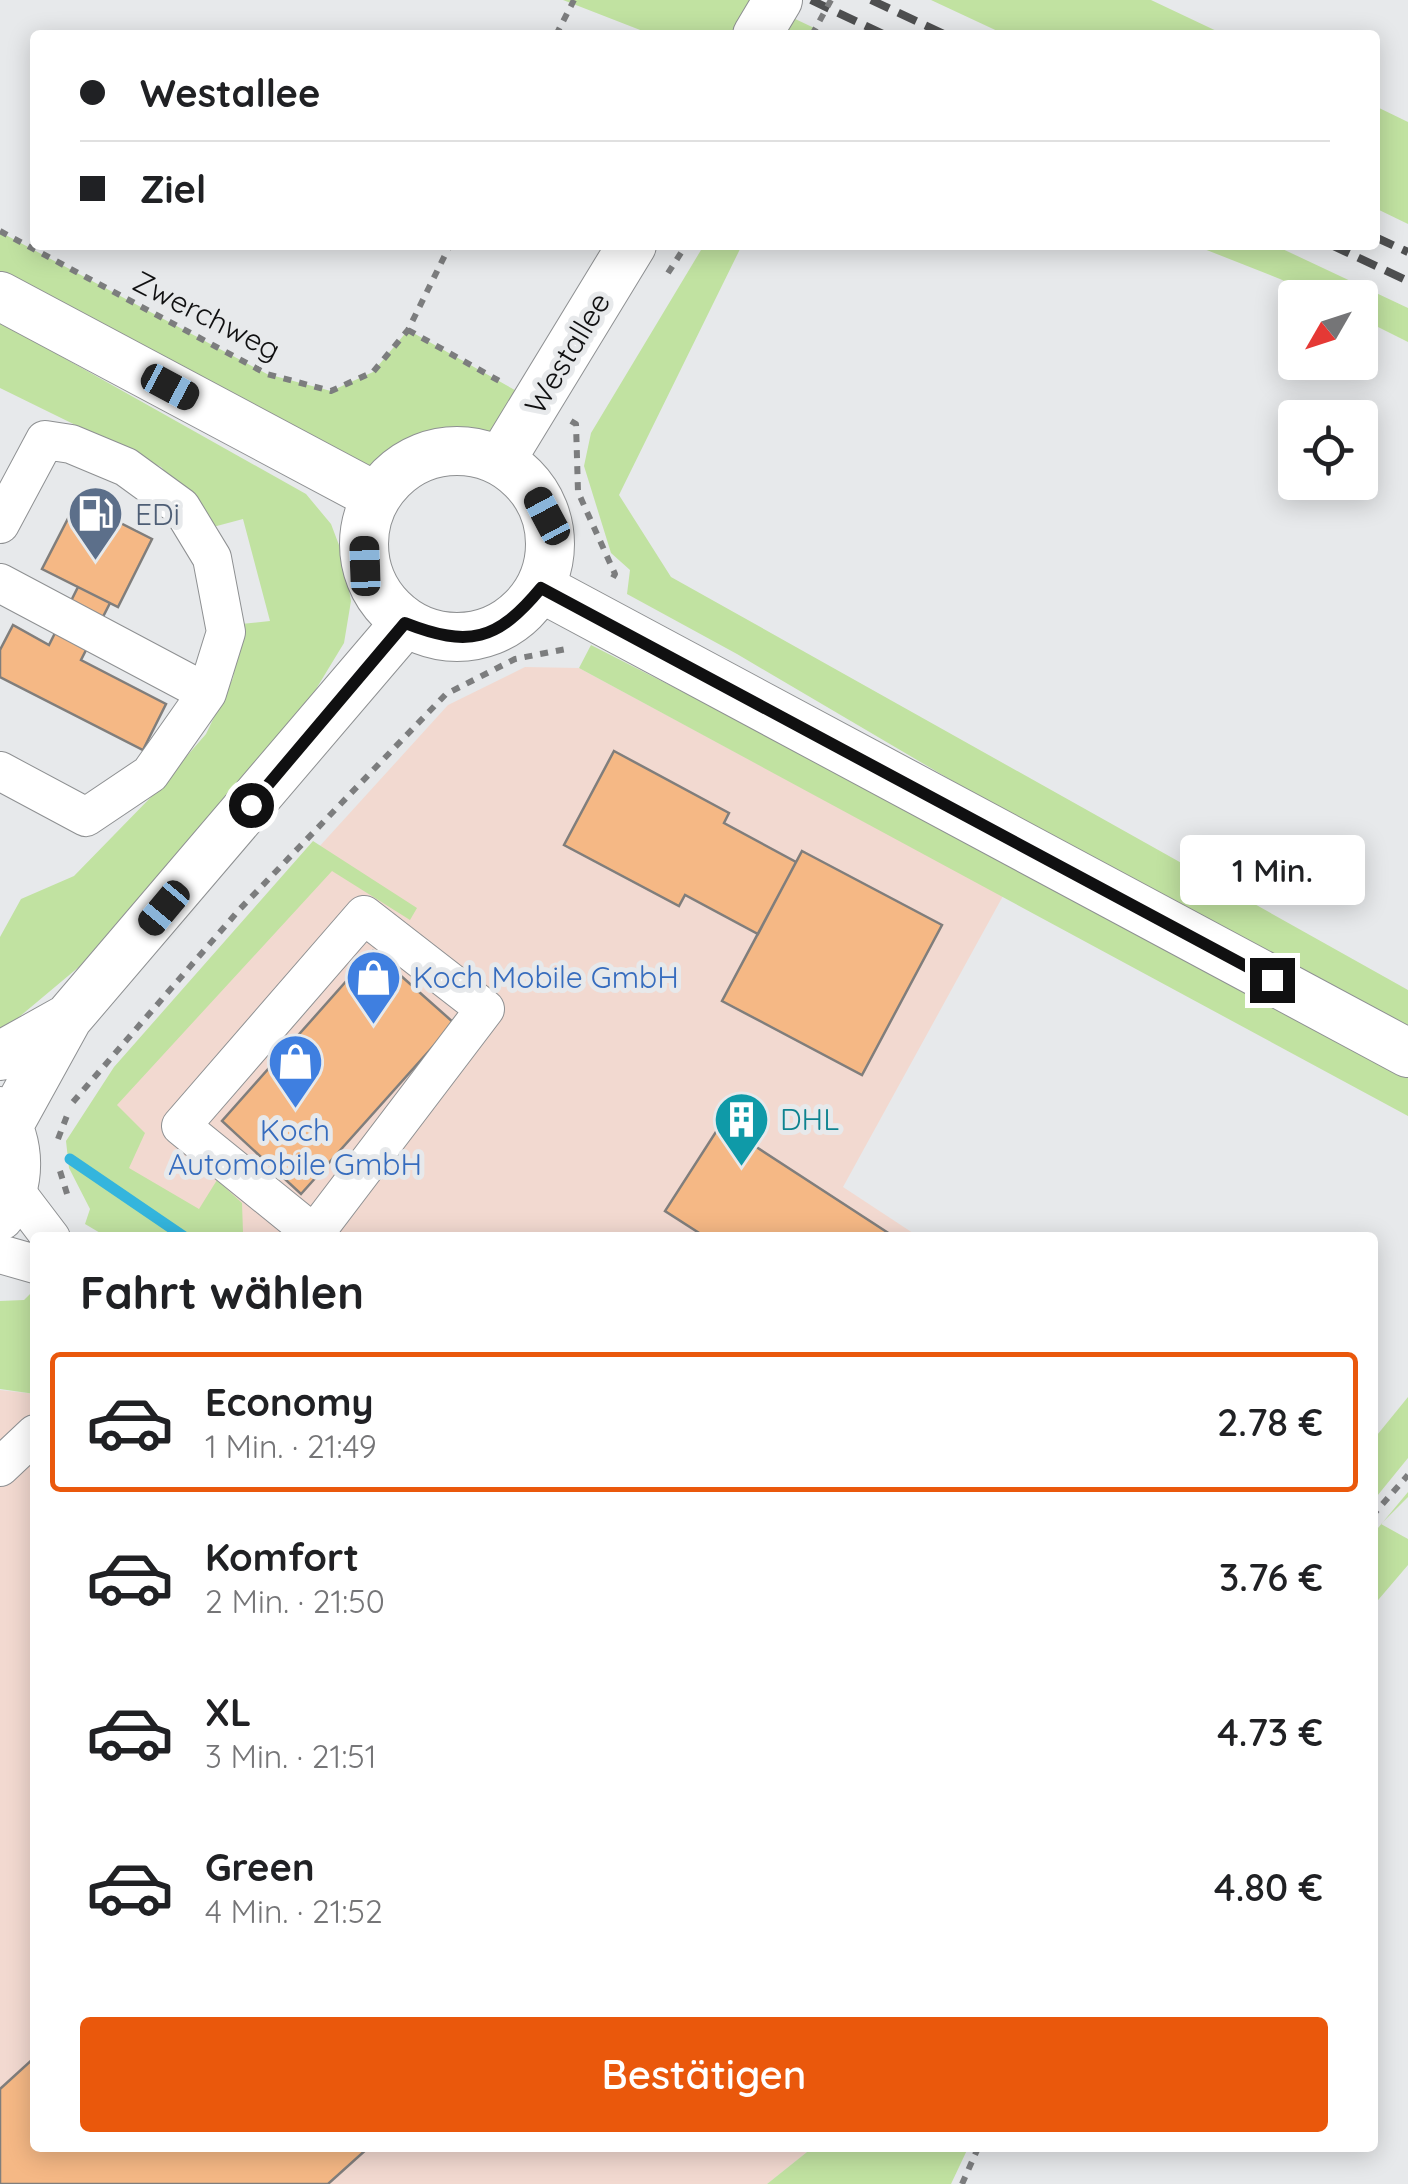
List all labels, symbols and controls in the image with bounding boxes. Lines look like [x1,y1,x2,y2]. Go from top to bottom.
text: Westallee [140,69,320,117]
text: Ziel [140,165,206,213]
street label: Zwerchweg [127,262,287,368]
north arrow [1278,280,1378,380]
map controls [1278,280,1378,500]
street label: Westallee [516,285,618,421]
car [136,360,204,414]
button: locate [1278,400,1378,500]
car [520,482,574,550]
fuel station icon: EDi [66,484,126,563]
place label: EDi [135,495,180,533]
car [349,535,381,597]
route start [229,783,274,828]
callout: 1 Min. [1180,835,1364,905]
text: 1 Min. [1232,850,1313,890]
car [133,875,195,941]
shop icon: Koch Mobile GmbH [344,947,404,1026]
place label: Koch Mobile GmbH [413,958,679,996]
route end [1250,958,1295,1003]
shop icon: Koch Automobile GmbH [265,1032,325,1111]
building icon: DHL [711,1089,771,1168]
place label: DHL [780,1100,839,1138]
place label: Koch Automobile GmbH [168,1111,422,1183]
text: Fahrt wählen [80,1264,364,1320]
icon: car [85,1377,175,1467]
text: Economy [205,1378,374,1426]
text: 2.78 € [1217,1398,1323,1446]
text: 1 Min. · 21:49 [205,1426,377,1466]
icon: car [85,1532,175,1622]
text: Komfort [205,1533,359,1581]
text: 3.76 € [1219,1553,1323,1601]
text: 2 Min. · 21:50 [205,1581,385,1621]
icon: car [85,1687,175,1777]
text: XL [205,1688,251,1736]
text: 4.73 € [1217,1708,1323,1756]
text: 3 Min. · 21:51 [205,1736,377,1776]
icon: car [85,1842,175,1932]
text: Green [205,1843,315,1891]
text: 4.80 € [1214,1863,1323,1911]
text: 4 Min. · 21:52 [205,1891,383,1931]
button: Bestätigen [80,2017,1328,2132]

